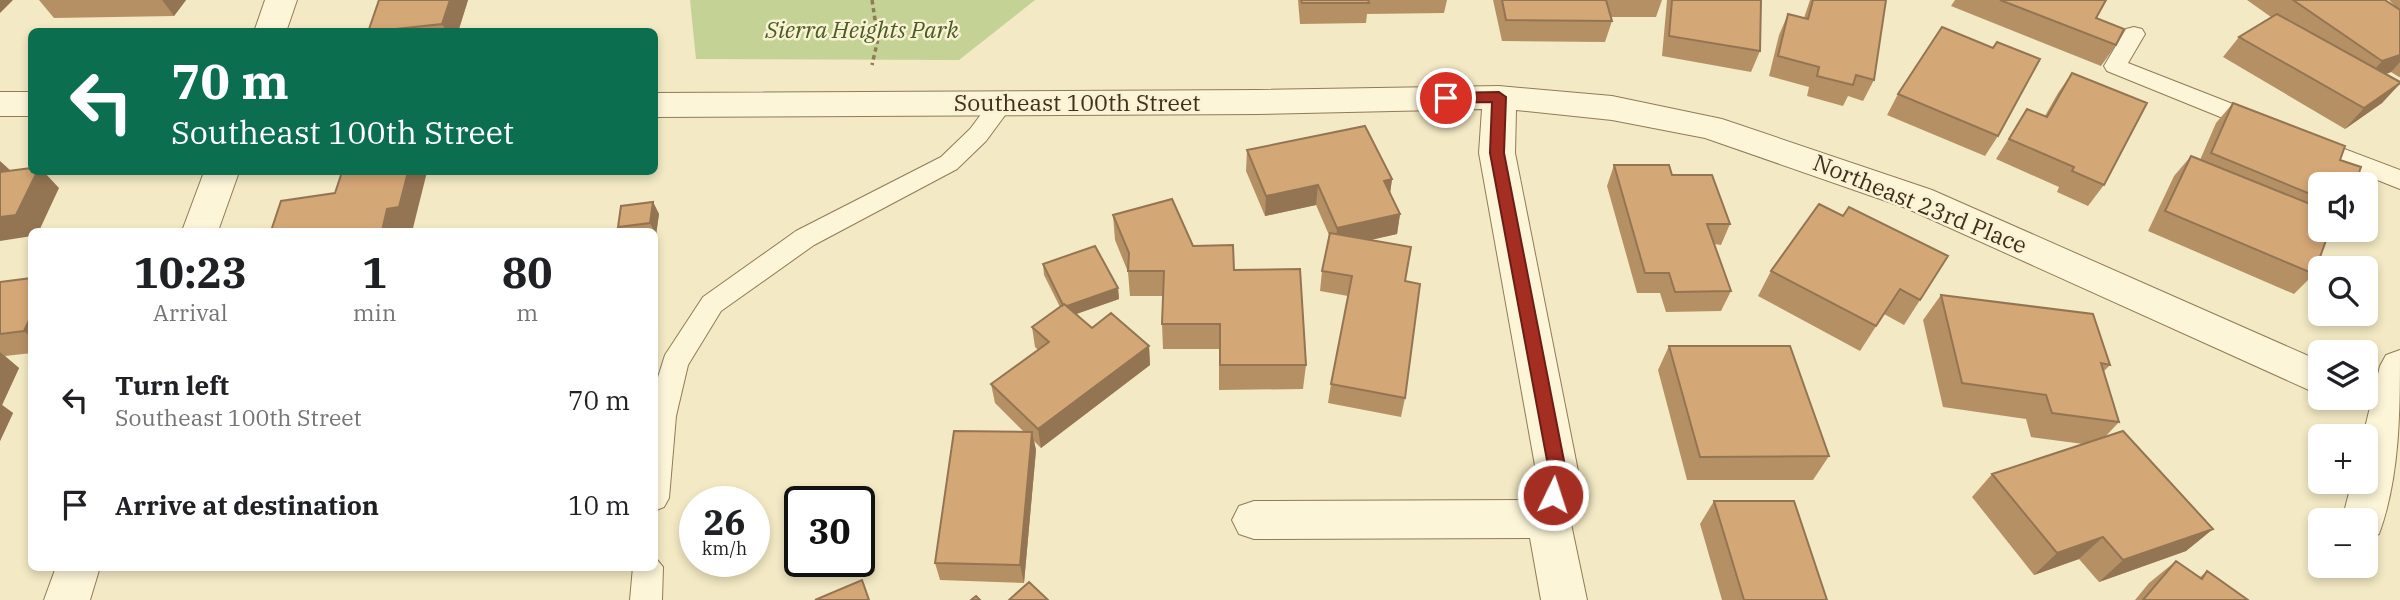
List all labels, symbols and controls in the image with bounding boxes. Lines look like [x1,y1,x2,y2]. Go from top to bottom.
park label: Sierra Heights Park [764,14,960,44]
text: 70 m [171,49,289,112]
icon: left [56,56,147,147]
pin [1416,68,1476,128]
icon: arrive [1427,79,1465,117]
street label: Southeast 100th Street [954,87,1200,117]
text: Southeast 100th Street [171,111,514,153]
street label: Northeast 23rd Place [1809,146,2032,260]
map controls [2308,172,2378,578]
button: sound [2308,172,2378,242]
text: 10:23 [134,245,247,300]
text: 1 [362,245,387,300]
text: 80 [502,245,552,300]
button: search [2308,256,2378,326]
text: Arrival [153,297,228,327]
text: min [353,297,397,327]
text: m [516,297,538,327]
button: layers [2308,340,2378,410]
text: Turn left [115,368,229,402]
icon: left [56,381,94,419]
text: 70 m [568,383,630,417]
text: Southeast 100th Street [115,402,362,432]
button: + [2308,424,2378,494]
position arrow [1516,458,1590,532]
icon: arrive [56,486,94,524]
speed limit sign: 30 [784,486,875,577]
text: Arrive at destination [115,488,379,522]
text: 10 m [568,488,630,522]
text: 26 [703,499,746,545]
button: − [2308,508,2378,578]
text: km/h [702,537,747,560]

